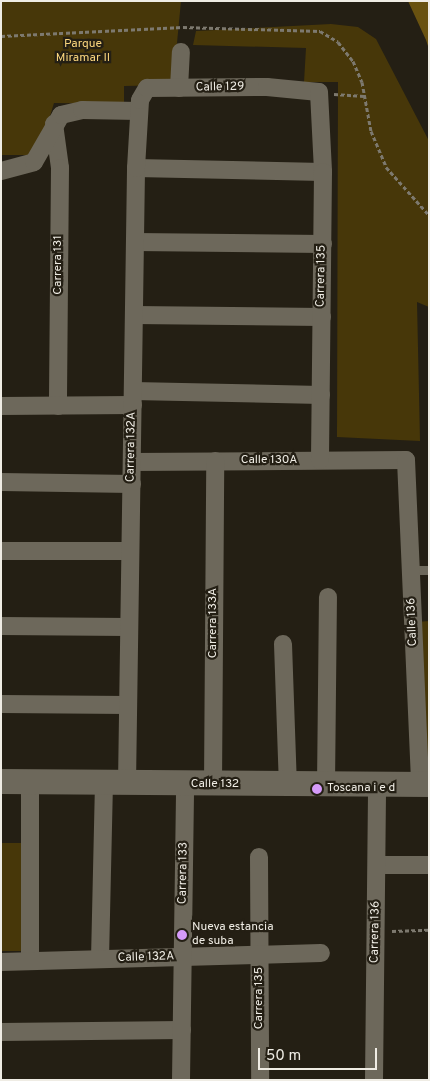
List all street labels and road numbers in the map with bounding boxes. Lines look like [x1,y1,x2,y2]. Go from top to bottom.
street label: Calle 129 [196,80,244,96]
street label: Carrera 131 [52,235,66,295]
street label: Carrera 135 [314,245,330,307]
street label: Carrera 132A [124,412,140,482]
street label: Calle 130A [241,454,297,468]
street label: Carrera 133A [207,588,221,658]
street label: Calle 136 [405,598,421,646]
street label: Calle 132 [191,778,239,792]
street label: Carrera 133 [176,842,192,904]
street label: Carrera 136 [368,901,384,963]
street label: Calle 132A [117,950,175,966]
street label: Carrera 135 [253,967,267,1029]

